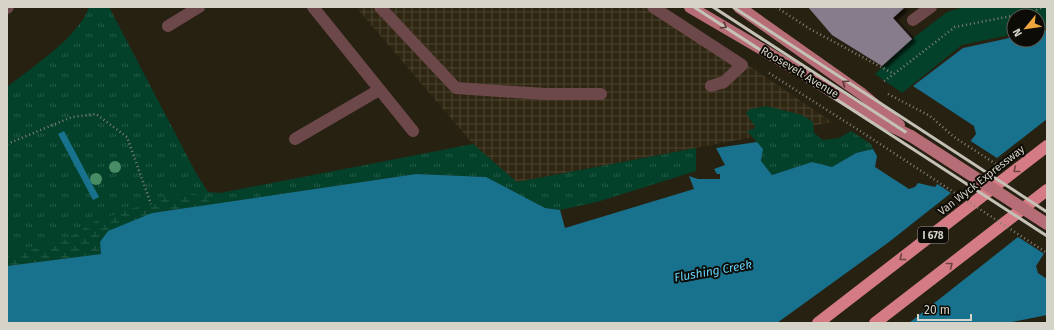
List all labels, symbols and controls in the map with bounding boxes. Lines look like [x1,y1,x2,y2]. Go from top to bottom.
north arrow [1006,8,1046,48]
one-way arrow [720,22,727,29]
text: N [1010,26,1025,39]
street label: Roosevelt Avenue [758,44,841,101]
one-way arrow [843,81,850,88]
street label: Van Wyck Expressway [936,142,1028,218]
one-way arrow [1014,165,1021,172]
road number: I 678 [918,227,948,243]
one-way arrow [900,253,907,260]
water label: Flushing Creek [673,257,753,285]
one-way arrow [946,262,953,269]
scale bar [918,296,971,322]
text: 20 m [924,303,950,317]

